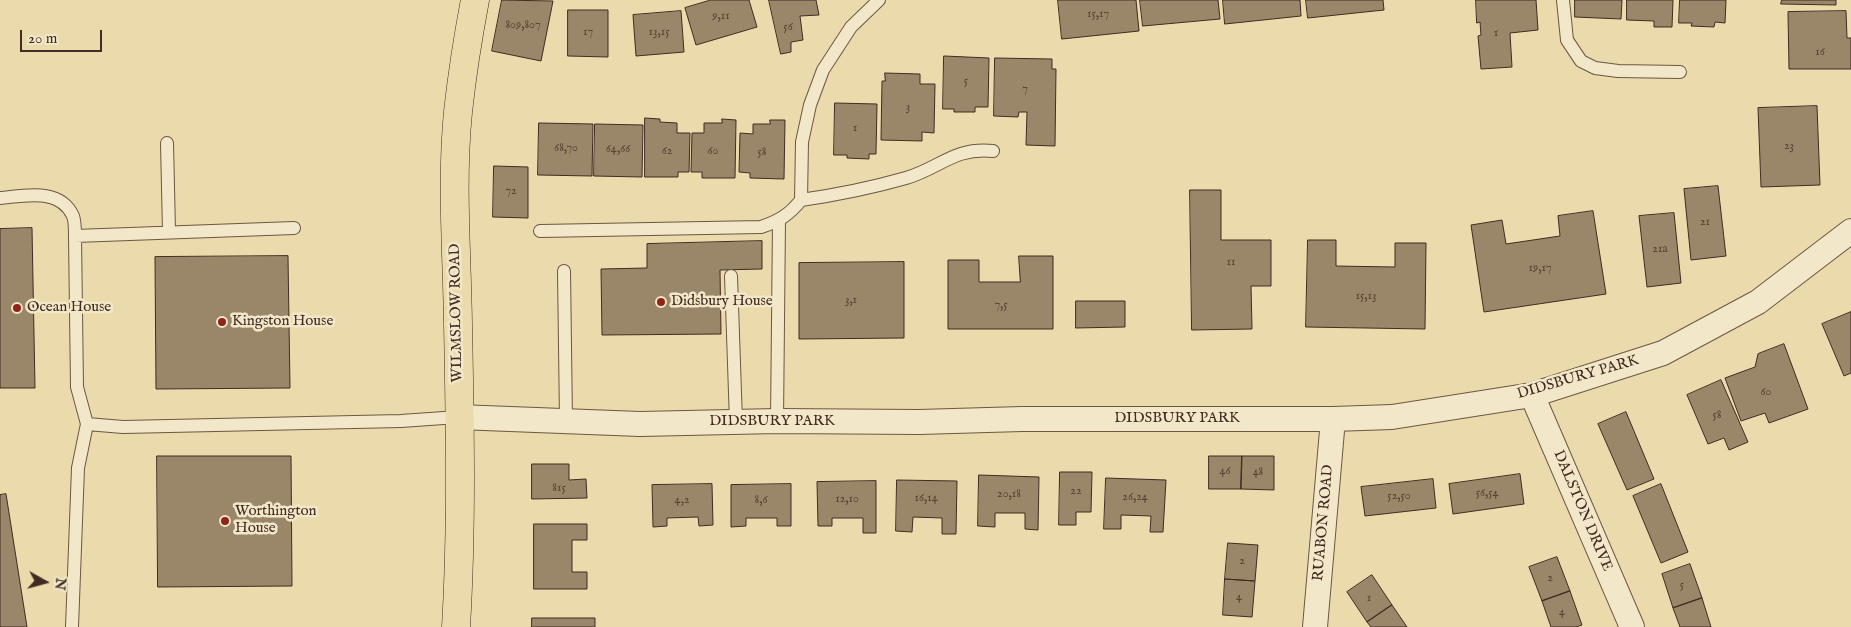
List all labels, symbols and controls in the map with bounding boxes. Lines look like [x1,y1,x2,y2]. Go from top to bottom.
house number: 15,17 [1087,8,1109,22]
house number: 9,11 [712,10,730,24]
house number: 809,807 [505,19,541,33]
scale bar [22,20,105,52]
house number: 56 [783,21,793,35]
house number: 17 [583,26,593,40]
house number: 13,15 [649,26,669,40]
house number: 1 [1494,27,1498,41]
text: 20 m [28,29,57,48]
house number: 16 [1815,46,1825,60]
house number: 5 [964,75,968,89]
house number: 7 [1022,83,1028,97]
house number: 3 [906,101,910,115]
house number: 1 [853,122,857,136]
house number: 23 [1784,140,1794,154]
house number: 68,70 [554,142,578,156]
house number: 64,66 [606,143,630,157]
house number: 62 [662,145,672,159]
house number: 60 [708,145,718,159]
house number: 58 [757,146,767,160]
house number: 72 [505,185,517,199]
house number: 21 [1700,216,1710,230]
street label: WILMSLOW ROAD [447,243,467,383]
house number: 21a [1652,243,1668,257]
house number: 11 [1227,256,1235,270]
house number: 19,17 [1529,262,1551,276]
house number: 15,13 [1356,290,1376,304]
place label: Didsbury House [671,293,773,311]
house number: 3,1 [845,294,857,308]
marker: Didsbury House [655,296,667,308]
place label: Ocean House [27,299,111,317]
house number: 7,5 [994,299,1008,313]
marker: Ocean House [11,302,23,314]
place label: Kingston House [232,313,333,331]
marker: Kingston House [216,316,228,328]
street label: DIDSBURY PARK [1515,352,1641,404]
house number: 60 [1761,386,1771,400]
house number: 58 [1712,409,1722,423]
street label: DIDSBURY PARK [1114,410,1240,428]
street label: DIDSBURY PARK [709,413,835,431]
street label: DALSTON DRIVE [1548,448,1616,574]
street label: RUABON ROAD [1310,464,1338,582]
house number: 46 [1220,465,1230,479]
house number: 48 [1253,466,1263,480]
house number: 815 [552,482,566,496]
house number: 22 [1070,485,1082,499]
house number: 56,54 [1476,487,1498,501]
house number: 20,18 [997,488,1021,502]
house number: 52,50 [1387,490,1411,504]
house number: 26,24 [1122,491,1148,505]
house number: 16,14 [914,492,938,506]
house number: 12,10 [835,493,859,507]
house number: 4,2 [674,494,690,508]
house number: 8,6 [755,494,767,508]
place label: Worthington House [235,503,317,538]
marker: Worthington House [219,515,231,527]
house number: 2 [1239,555,1245,569]
north arrow [20,557,70,607]
house number: 2 [1547,572,1553,586]
text: N [50,577,70,591]
house number: 5 [1680,579,1684,593]
house number: 4 [1236,591,1242,605]
house number: 1 [1367,592,1371,606]
house number: 4 [1559,606,1565,620]

